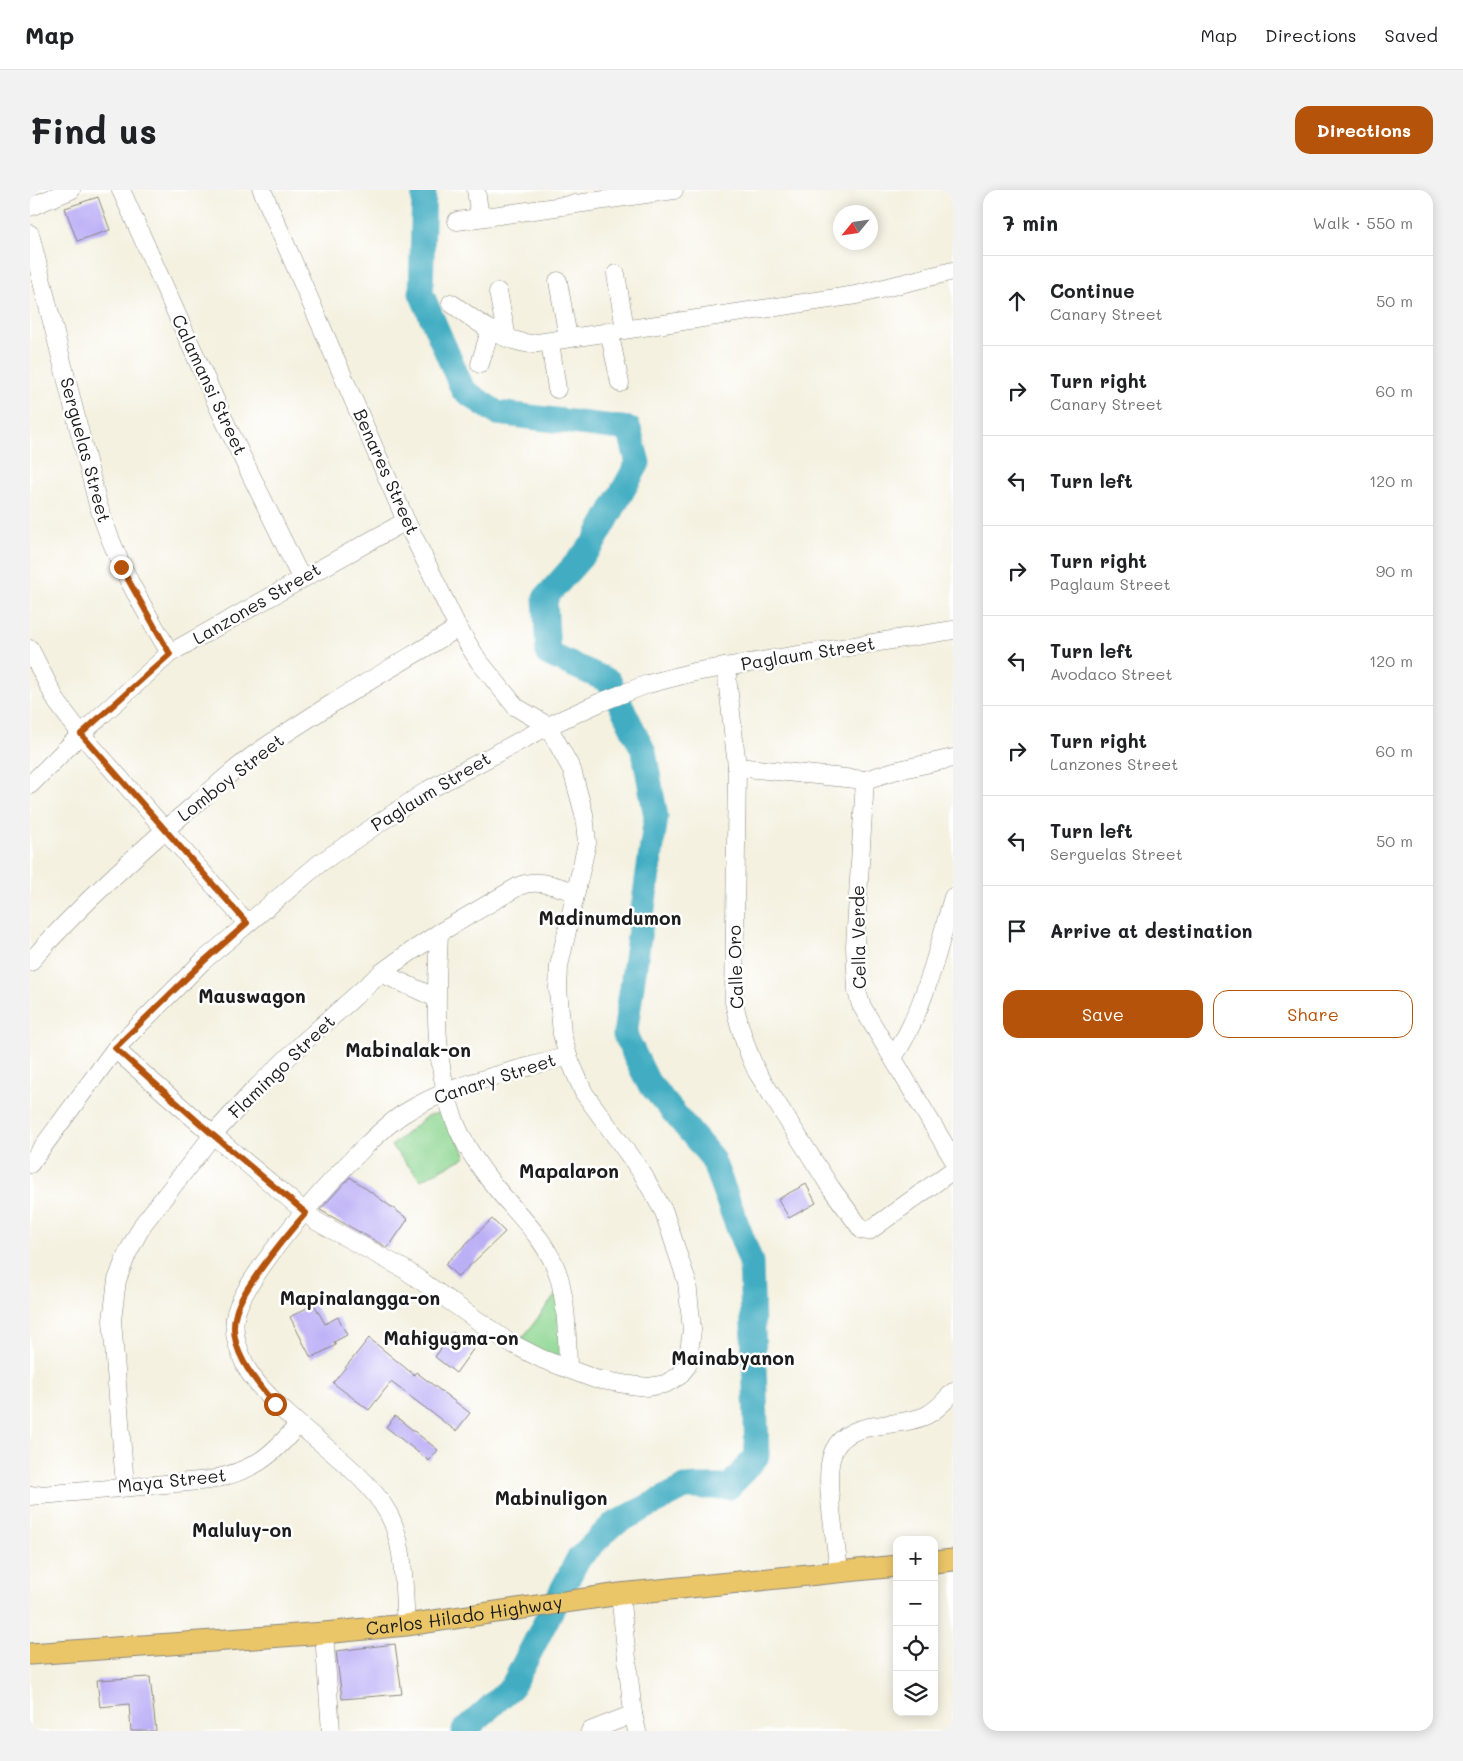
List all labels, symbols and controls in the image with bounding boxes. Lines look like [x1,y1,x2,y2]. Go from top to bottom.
text: Map [25,19,74,50]
text: Map [1200,23,1237,47]
text: Directions [1265,23,1357,47]
text: Saved [1385,23,1438,47]
button: Directions [1295,106,1433,154]
text: Find us [30,107,157,153]
north arrow [833,205,878,250]
text: 7 min [1003,209,1058,236]
text: Walk · 550 m [1313,212,1413,233]
text: Continue [1050,278,1135,303]
icon: ahead [1003,287,1031,315]
text: 50 m [1376,290,1413,311]
text: Canary Street [1050,303,1163,324]
street label: Calamansi Street [167,310,253,459]
text: Turn right [1050,368,1147,393]
street label: Serguelas Street [55,375,117,525]
icon: right [1003,377,1031,405]
text: 60 m [1376,380,1413,401]
text: Canary Street [1050,393,1163,414]
street label: Benares Street [348,405,425,538]
icon: left [1003,467,1031,495]
text: Turn left [1050,468,1133,493]
text: 120 m [1369,470,1413,491]
text: Turn right [1050,548,1147,573]
route end [110,556,133,579]
street label: Lanzones Street [188,557,325,650]
icon: right [1003,557,1031,585]
text: 90 m [1376,560,1413,581]
text: Paglaum Street [1050,573,1171,594]
street label: Paglaum Street [739,631,877,675]
text: Turn left [1050,638,1133,663]
icon: left [1003,647,1031,675]
text: 120 m [1369,650,1413,671]
text: Avodaco Street [1050,663,1172,684]
street label: Lomboy Street [172,728,289,826]
text: Turn right [1050,728,1147,753]
icon: right [1003,737,1031,765]
text: 60 m [1376,740,1413,761]
street label: Paglaum Street [366,746,495,836]
text: Lanzones Street [1050,753,1178,774]
text: Turn left [1050,818,1133,843]
icon: left [1003,827,1031,855]
text: 50 m [1376,830,1413,851]
text: Serguelas Street [1050,843,1183,864]
street label: Cella Verde [845,885,871,989]
district label: Madinumdumon [539,905,681,930]
icon: arrive [1003,917,1031,945]
text: Arrive at destination [1050,918,1253,943]
street label: Calle Oro [722,924,748,1009]
district label: Mauswagon [198,983,306,1008]
button: Save [1003,990,1203,1038]
button: Share [1213,990,1413,1038]
street label: Flamingo Street [223,1009,340,1123]
district label: Mabinalak-on [345,1037,471,1062]
street label: Canary Street [431,1047,559,1109]
district label: Mapalaron [519,1158,619,1183]
district label: Mapinalangga-on [280,1285,440,1310]
district label: Mahigugma-on [383,1325,519,1350]
district label: Mainabyanon [671,1345,795,1370]
route start [264,1393,287,1416]
street label: Maya Street [116,1462,227,1498]
district label: Mabinuligon [495,1485,607,1510]
district label: Maluluy-on [192,1517,292,1542]
map controls [893,1536,938,1716]
button: + [893,1536,938,1581]
button: − [893,1581,938,1626]
street label: Carlos Hilado Highway [365,1589,564,1640]
button: locate [893,1626,938,1671]
button: layers [893,1671,938,1716]

